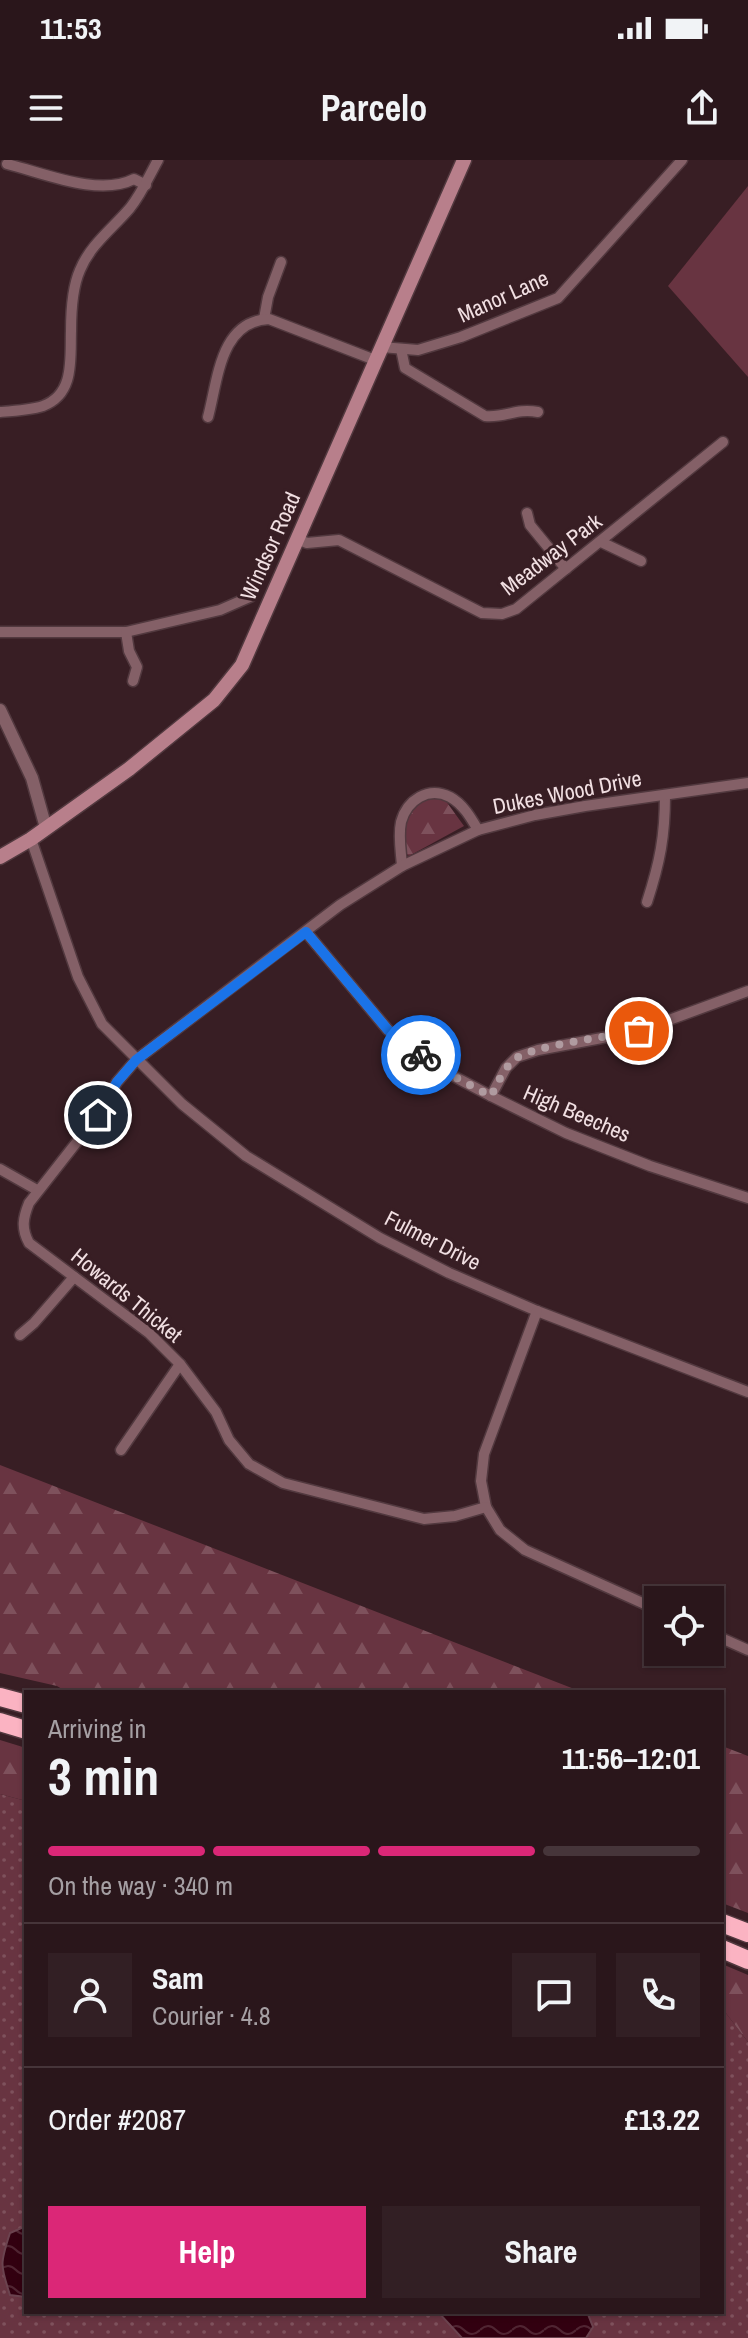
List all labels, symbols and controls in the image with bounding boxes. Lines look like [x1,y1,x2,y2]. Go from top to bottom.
text: 11:53 [40,8,102,48]
text: Parcelo [321,84,427,132]
icon: menu [24,86,68,130]
icon: share [680,86,724,130]
street label: Manor Lane [453,263,553,329]
street label: Windsor Road [233,487,307,605]
street label: Meadway Park [494,506,608,602]
street label: Dukes Wood Drive [490,763,644,821]
pin [605,997,673,1065]
icon: bag [617,1009,661,1053]
courier [381,1015,461,1095]
icon: bike [399,1033,443,1077]
street label: High Beeches [519,1077,635,1149]
pin [64,1081,132,1149]
icon: home [76,1093,120,1137]
street label: Fulmer Drive [380,1203,486,1277]
street label: Howards Thicket [65,1241,189,1349]
map controls [644,1586,724,1666]
button: locate [644,1586,724,1666]
text: Arriving in [48,1711,146,1746]
text: 11:56–12:01 [562,1738,700,1778]
text: 3 min [48,1741,159,1811]
text: On the way · 340 m [48,1868,233,1903]
button: person [48,1953,132,2037]
button: chat [512,1953,596,2037]
button: phone [616,1953,700,2037]
text: Sam [152,1958,204,1998]
text: Courier · 4.8 [152,1998,271,2033]
text: Order #2087 [48,2099,186,2139]
text: £13.22 [625,2099,700,2139]
button: Help [48,2206,366,2298]
button: Share [382,2206,700,2298]

